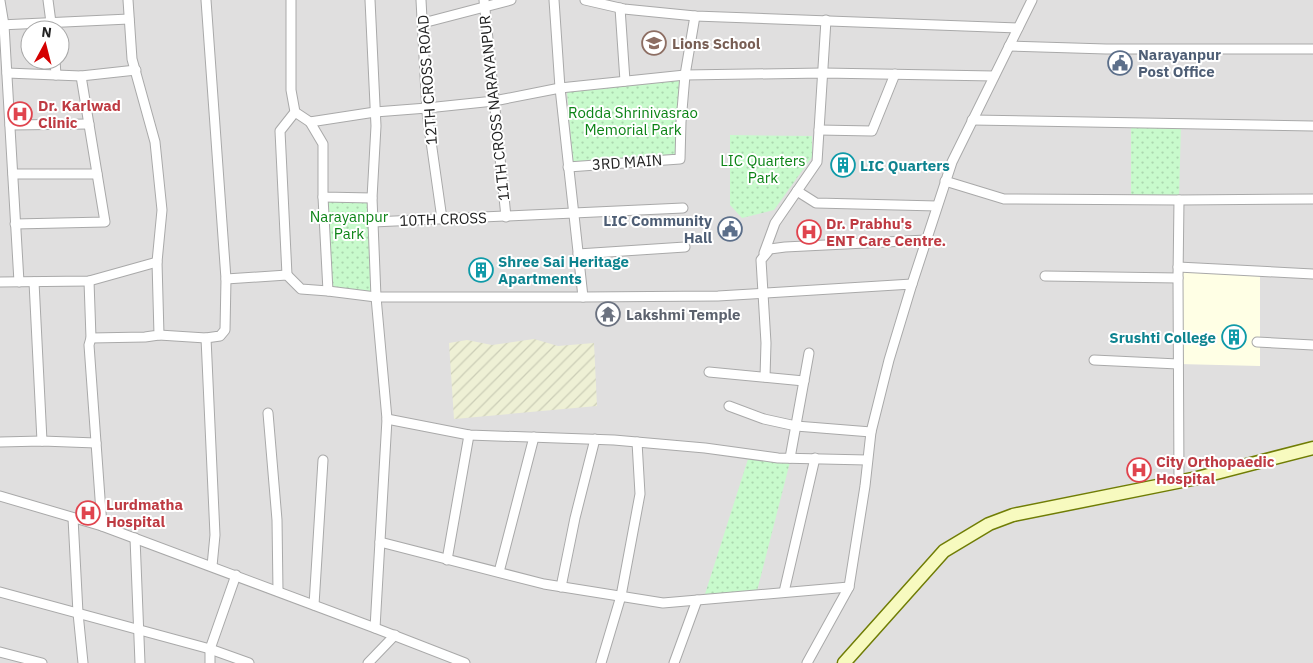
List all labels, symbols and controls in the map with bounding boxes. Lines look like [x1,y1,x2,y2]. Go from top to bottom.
street label: 12TH CROSS ROAD [413,14,441,146]
street label: 11TH CROSS NARAYANPUR [475,14,513,202]
north arrow [20,20,70,70]
text: N [40,23,53,42]
school or university icon: Lions School [641,30,667,56]
place label: Lions School [672,34,761,53]
place label: Narayanpur Post Office [1138,45,1221,81]
public building icon: Narayanpur Post Office [1107,50,1133,76]
place label: Dr. Karlwad Clinic [38,96,121,132]
hospital icon: Dr. Karlwad Clinic [7,101,33,127]
park label: Rodda Shrinivasrao Memorial Park [568,103,698,139]
street label: 3RD MAIN [591,150,663,174]
park label: LIC Quarters Park [720,151,806,187]
building icon: LIC Quarters [830,152,856,178]
place label: LIC Quarters [860,156,950,175]
park label: Narayanpur Park [310,207,389,243]
street label: 10TH CROSS [399,208,487,230]
place label: LIC Community Hall [603,211,712,247]
place label: Dr. Prabhu's ENT Care Centre. [826,214,946,250]
public building icon: LIC Community Hall [717,216,743,242]
hospital icon: Dr. Prabhu's ENT Care Centre. [796,219,822,245]
place label: Shree Sai Heritage Apartments [498,252,629,288]
building icon: Shree Sai Heritage Apartments [468,257,494,283]
temple icon: Lakshmi Temple [595,301,621,327]
place label: Lakshmi Temple [626,305,741,324]
building icon: Srushti College [1221,324,1247,350]
place label: Srushti College [1109,328,1216,347]
place label: City Orthopaedic Hospital [1156,452,1275,488]
hospital icon: City Orthopaedic Hospital [1126,457,1152,483]
place label: Lurdmatha Hospital [106,495,183,531]
hospital icon: Lurdmatha Hospital [75,500,101,526]

